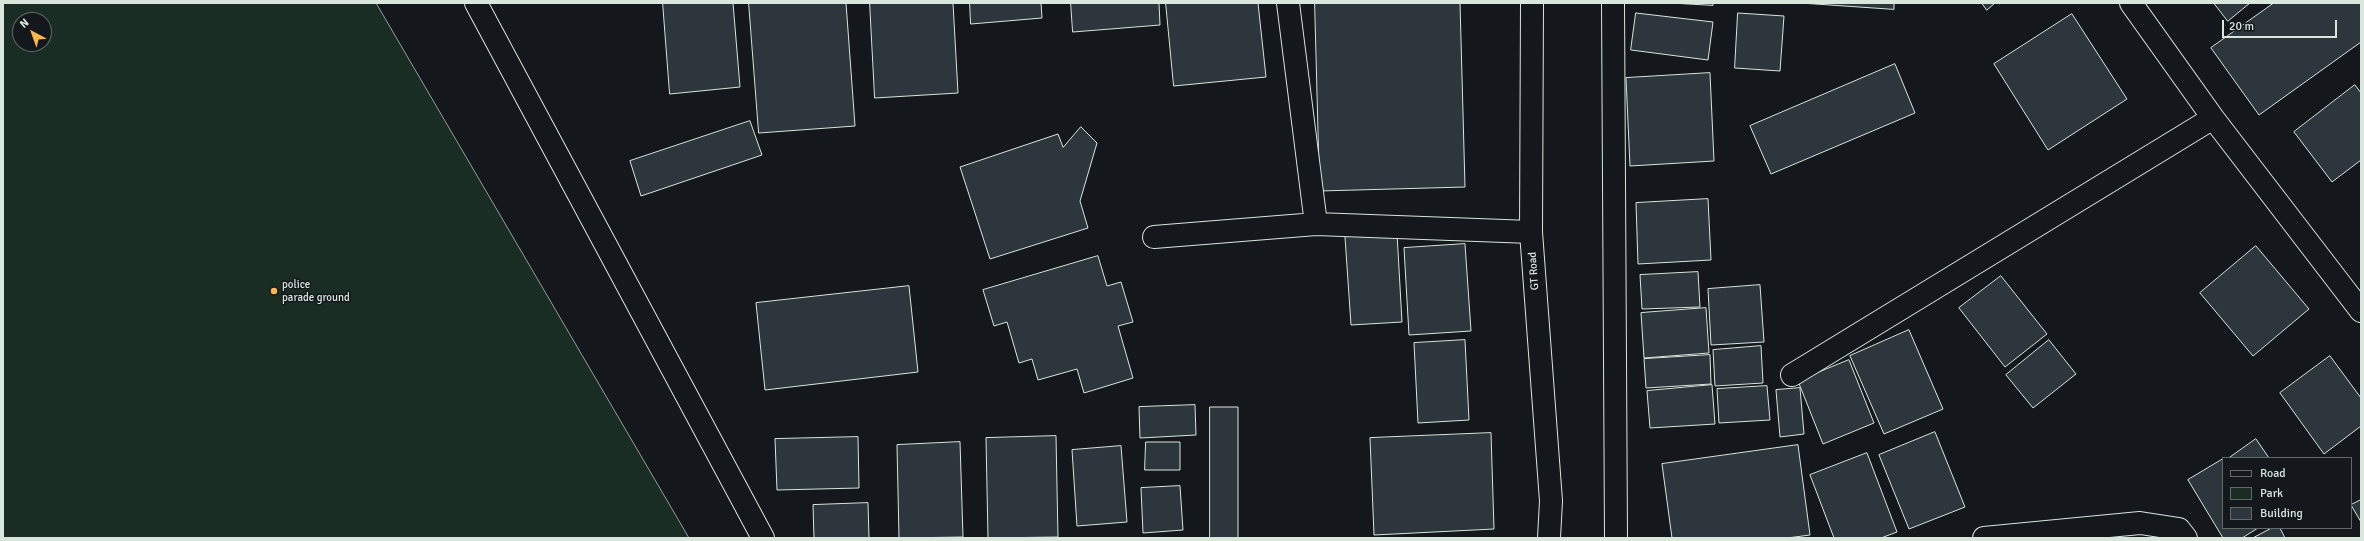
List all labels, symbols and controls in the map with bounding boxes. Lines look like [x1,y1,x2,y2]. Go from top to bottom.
north arrow [12,12,52,52]
scale bar [2224,12,2339,38]
text: N [17,16,32,31]
text: 20 m [2229,19,2254,34]
street label: GT Road [1526,251,1542,291]
place label: police parade ground [282,278,350,304]
marker: police parade ground [269,286,279,296]
legend [2222,457,2352,529]
text: Road [2260,466,2286,481]
text: Park [2260,486,2283,501]
text: Building [2260,506,2303,521]

